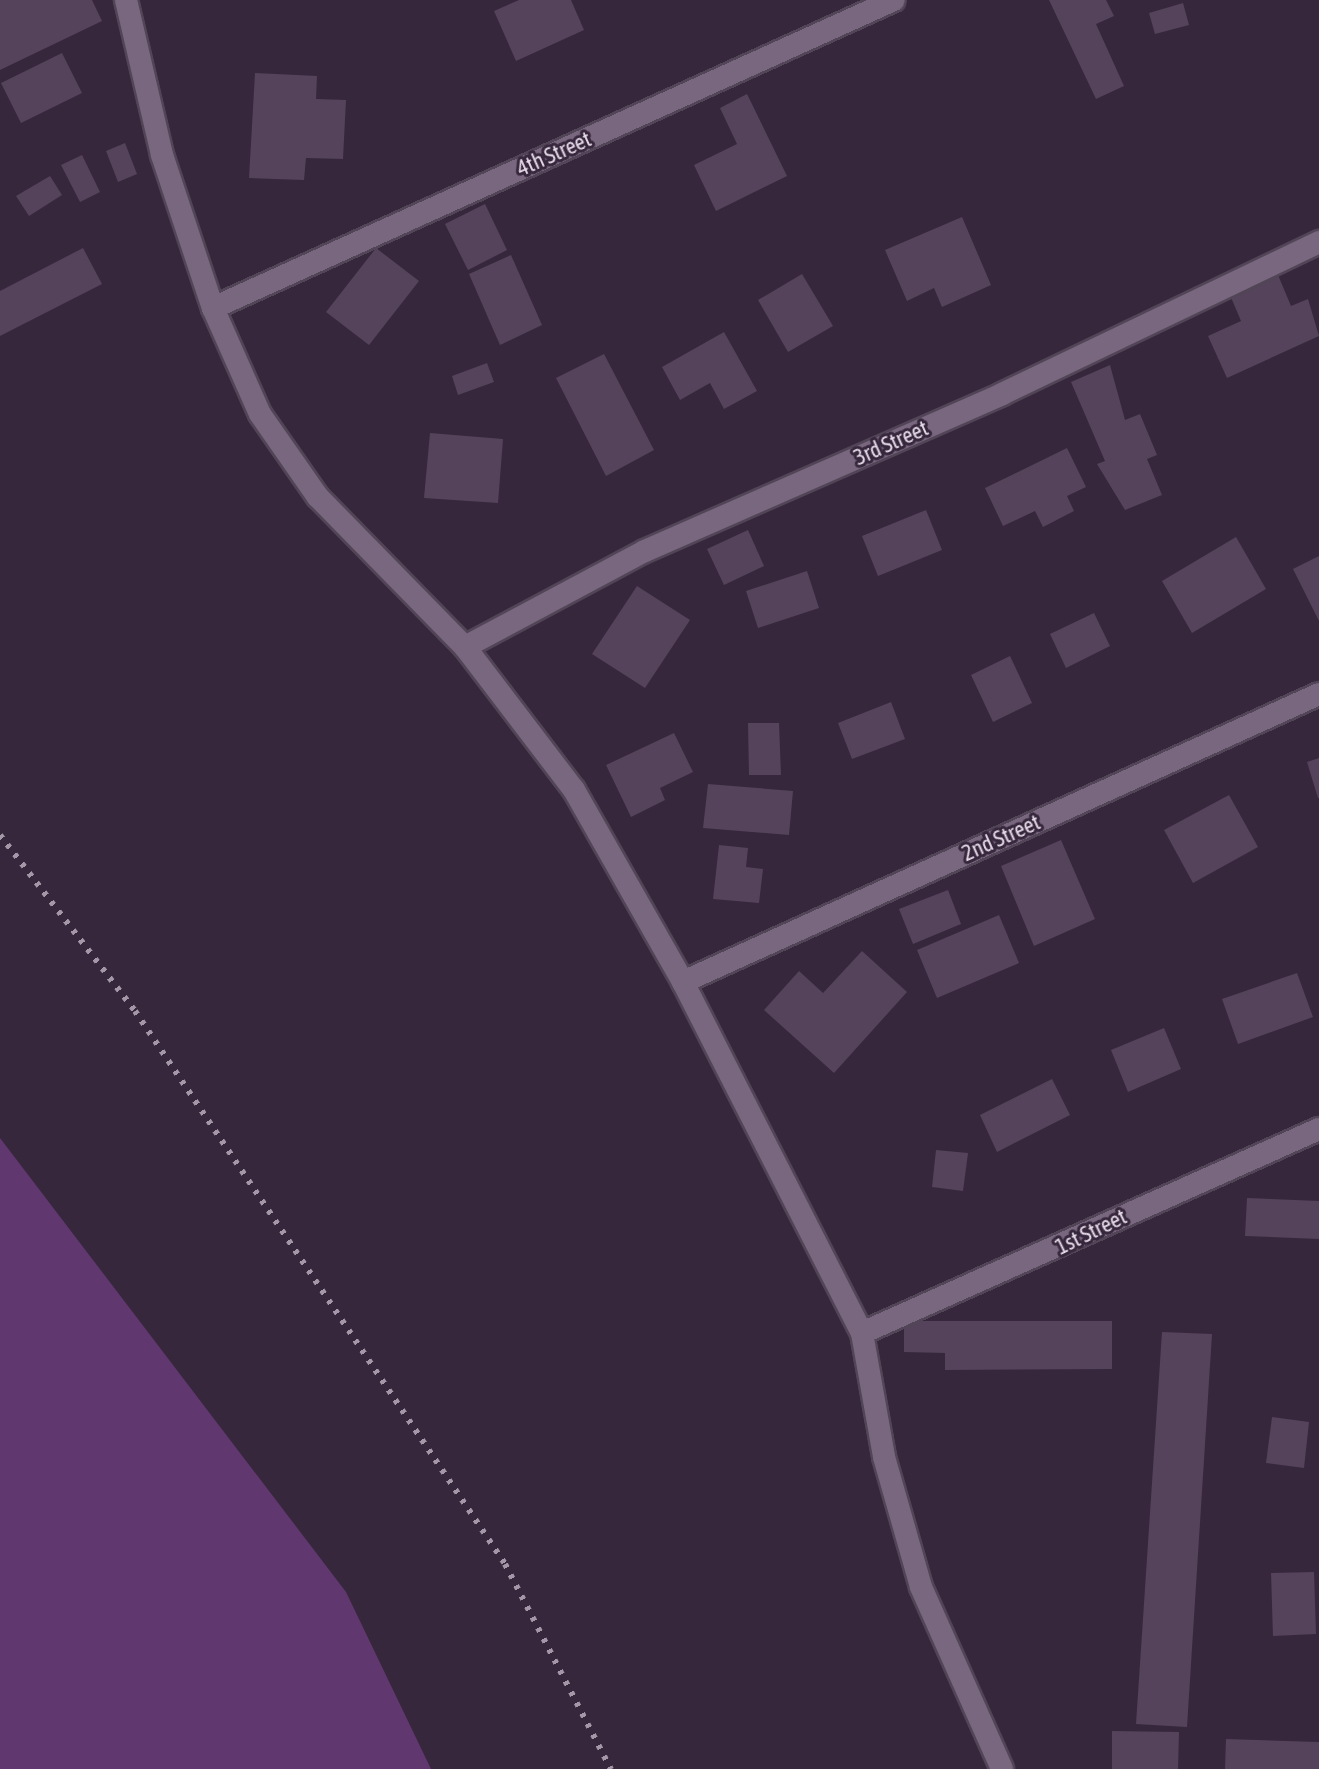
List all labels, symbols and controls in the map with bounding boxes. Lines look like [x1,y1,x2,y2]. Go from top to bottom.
street label: 4th Street [513,126,595,182]
street label: 3rd Street [850,415,932,471]
street label: 2nd Street [958,809,1044,867]
street label: 1st Street [1051,1204,1131,1260]

